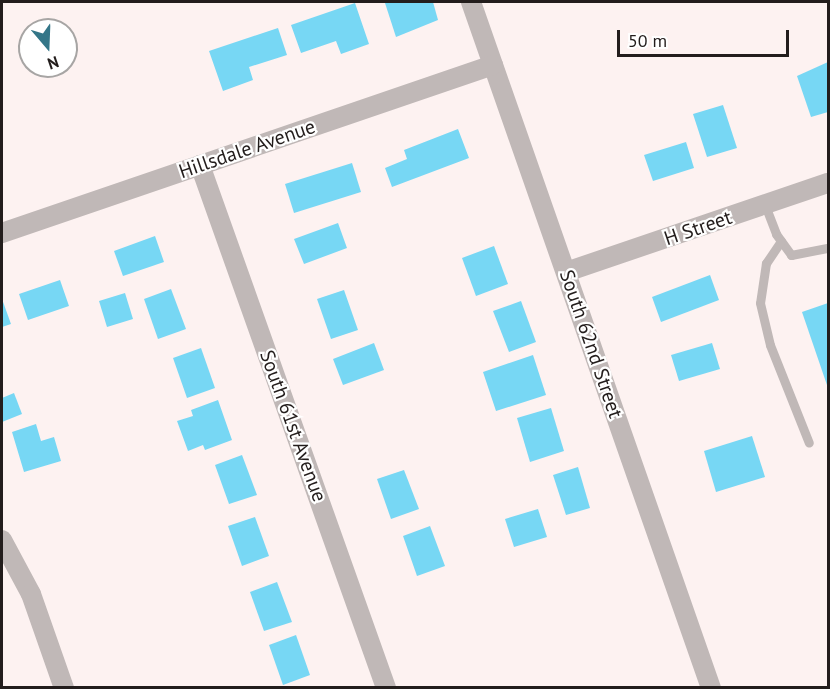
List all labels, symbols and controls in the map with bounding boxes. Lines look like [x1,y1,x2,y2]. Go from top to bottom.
north arrow [18,18,78,78]
scale bar [620,18,792,56]
text: 50 m [628,29,667,52]
text: N [45,52,61,74]
street label: Hillsdale Avenue [175,114,319,184]
street label: H Street [661,205,735,251]
street label: South 62nd Street [554,267,628,421]
street label: South 61st Avenue [254,347,332,505]

